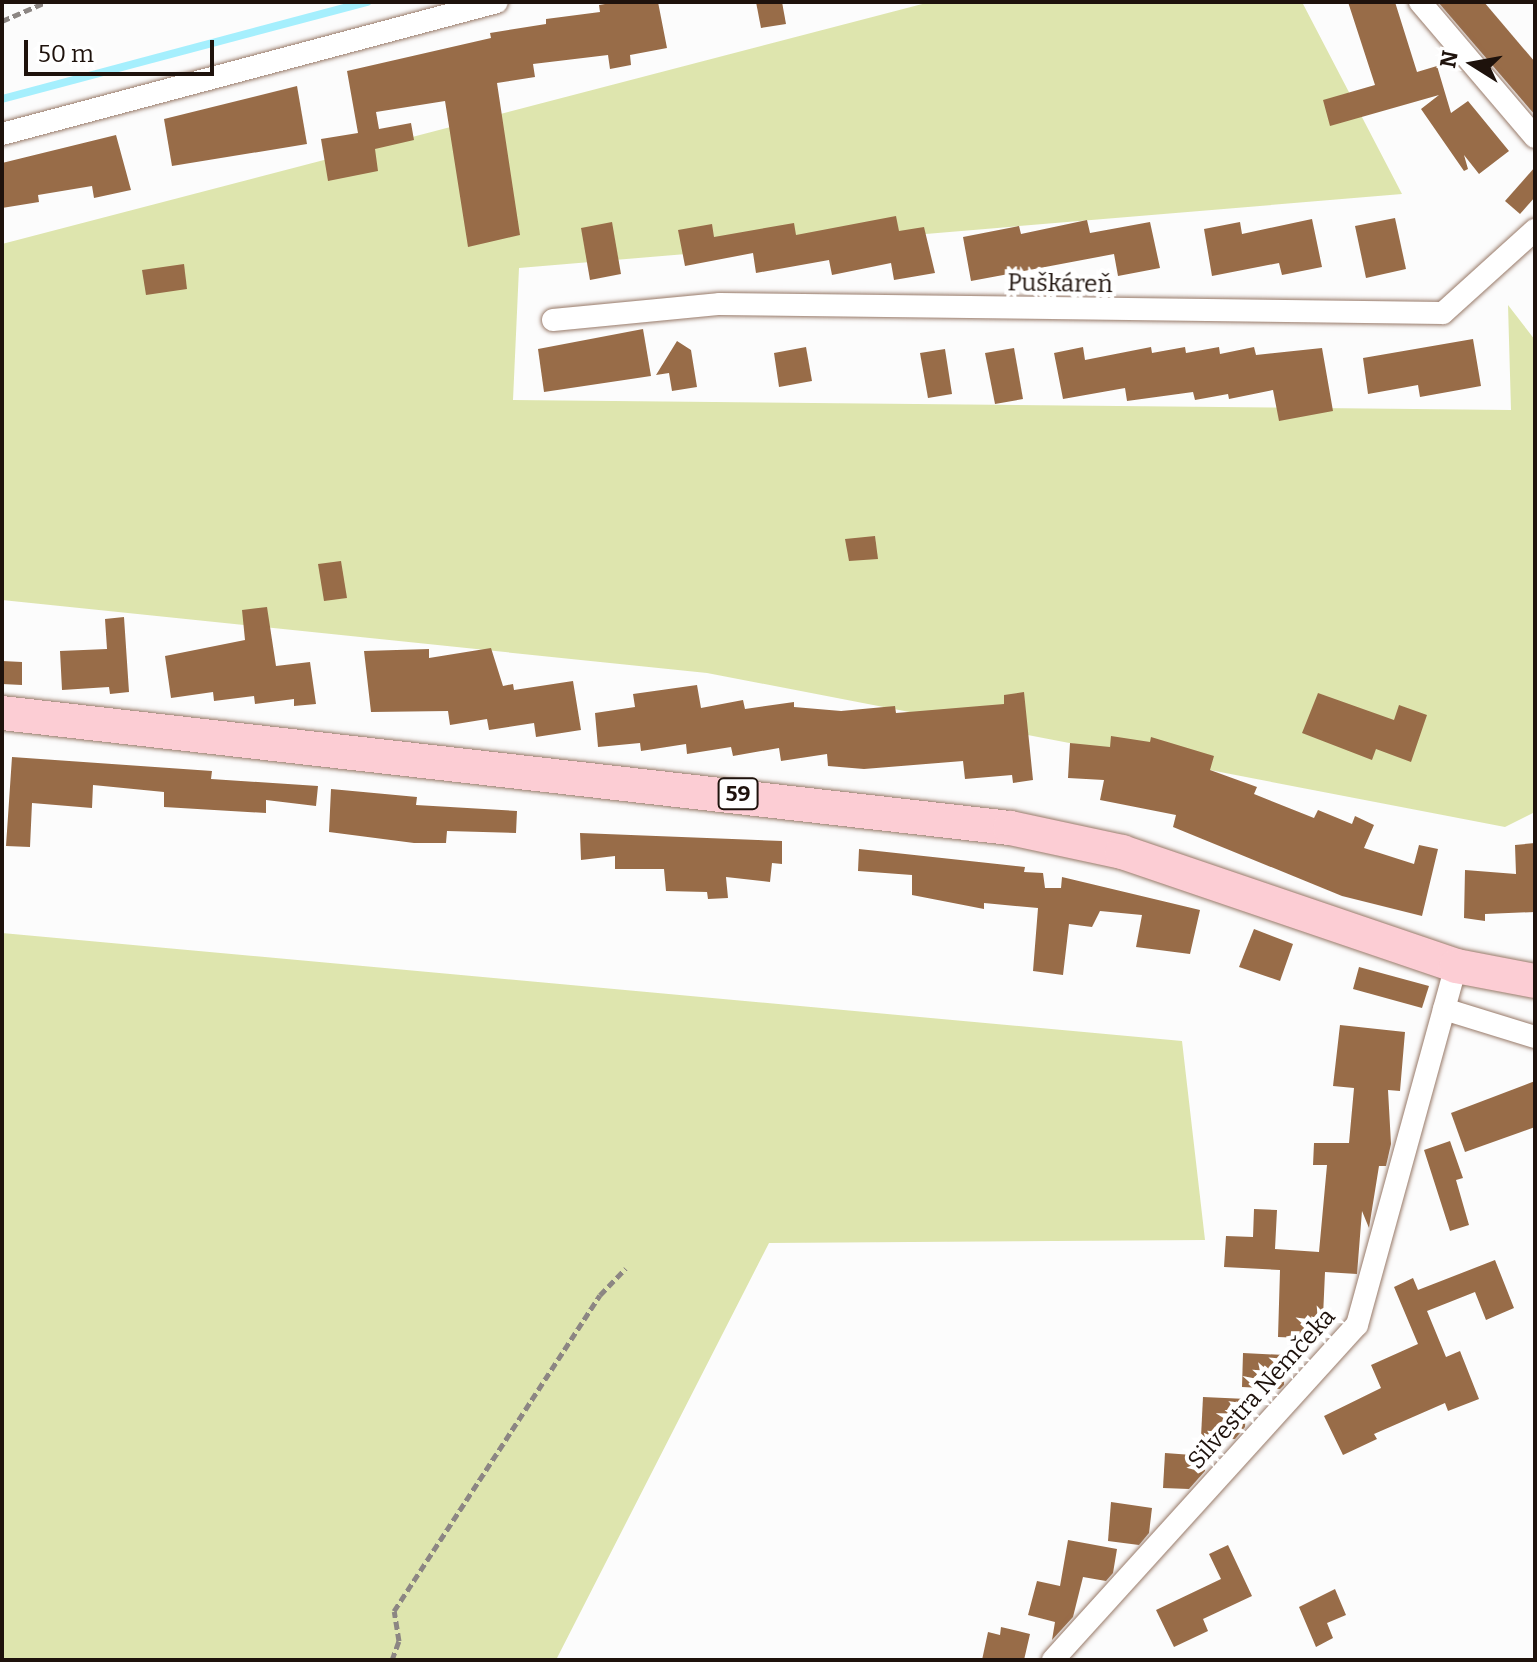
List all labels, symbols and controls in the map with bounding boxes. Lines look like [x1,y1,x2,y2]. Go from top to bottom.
scale bar [28,24,218,74]
north arrow [1433,24,1513,104]
text: 50 m [38,40,94,68]
text: N [1434,48,1464,70]
street label: Puškáreň [1007,269,1113,299]
road number: 59 [716,776,760,812]
street label: Silvestra Nemčeka [1182,1303,1342,1475]

